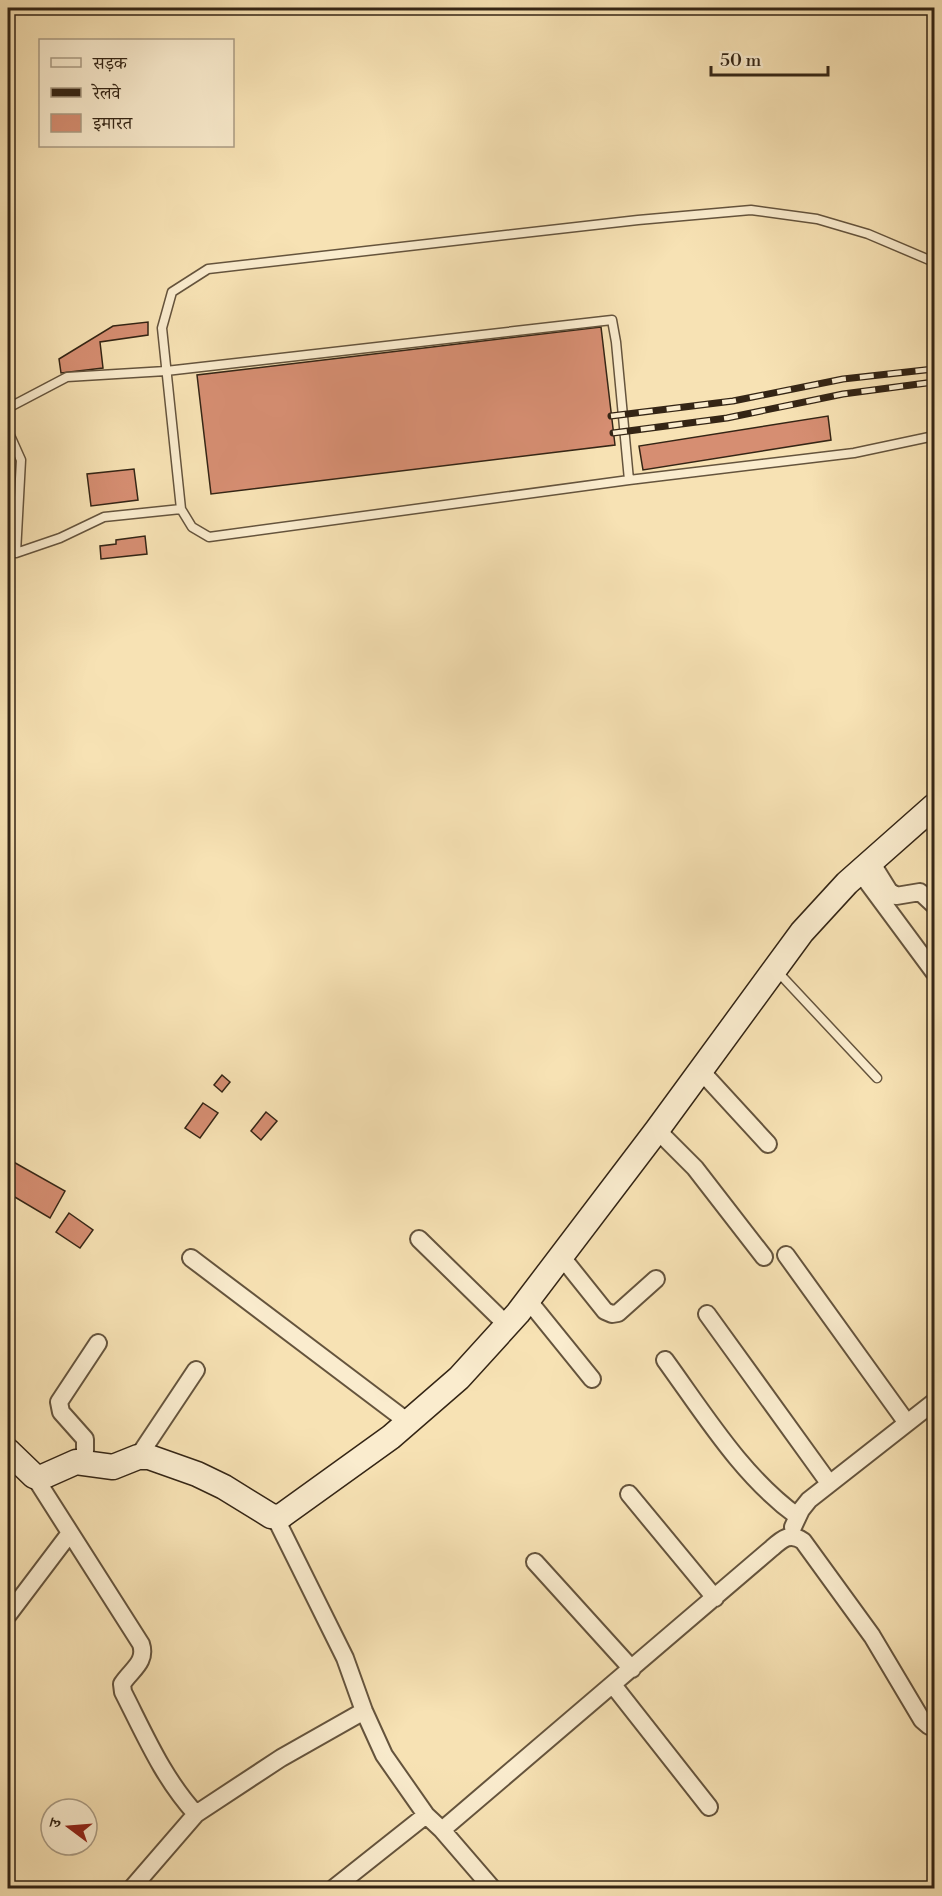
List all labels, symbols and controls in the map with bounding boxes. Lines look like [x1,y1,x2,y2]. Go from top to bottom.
legend [39,39,234,147]
scale bar [711,39,828,77]
text: 50 m [720,49,762,72]
text: सड़क [92,52,128,75]
text: रेलवे [91,82,122,105]
text: इमारत [92,112,133,135]
north arrow [39,1797,99,1857]
text: उ [45,1815,67,1831]

